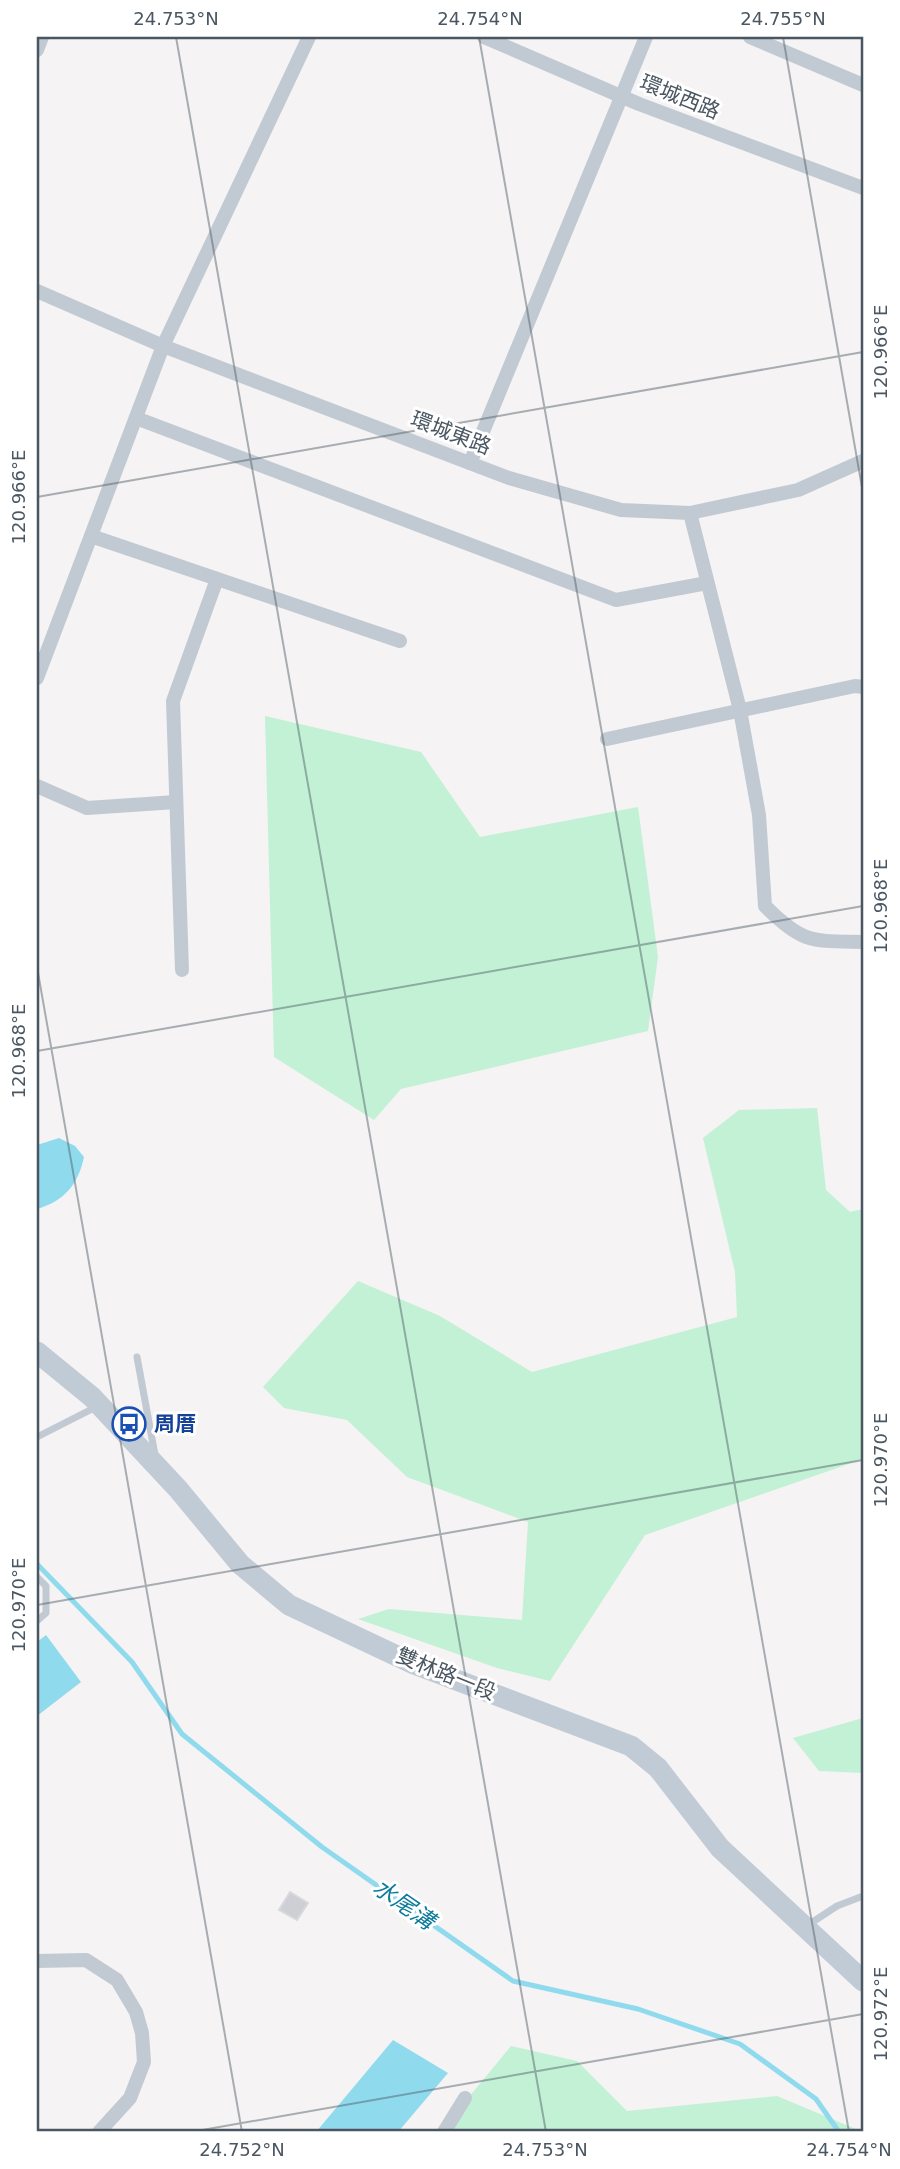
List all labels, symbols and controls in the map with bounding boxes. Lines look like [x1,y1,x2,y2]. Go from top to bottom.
text: 24.753°N [133,8,219,29]
text: 24.754°N [437,8,523,29]
text: 24.755°N [740,8,826,29]
street label: 環城西路 [637,70,723,124]
text: 120.966°E [870,305,891,399]
street label: 環城東路 [407,407,495,459]
text: 120.966°E [8,450,29,544]
text: 120.968°E [870,859,891,953]
text: 120.968°E [8,1004,29,1098]
bus stop icon: 周厝 [110,1405,148,1443]
place label: 周厝 [154,1412,196,1436]
text: 120.970°E [870,1413,891,1507]
text: 120.970°E [8,1558,29,1652]
street label: 雙林路一段 [393,1643,499,1705]
water label: 水尾溝 [368,1874,442,1936]
text: 120.972°E [870,1967,891,2061]
text: 24.752°N [199,2139,285,2160]
text: 24.753°N [502,2139,588,2160]
text: 24.754°N [806,2139,892,2160]

